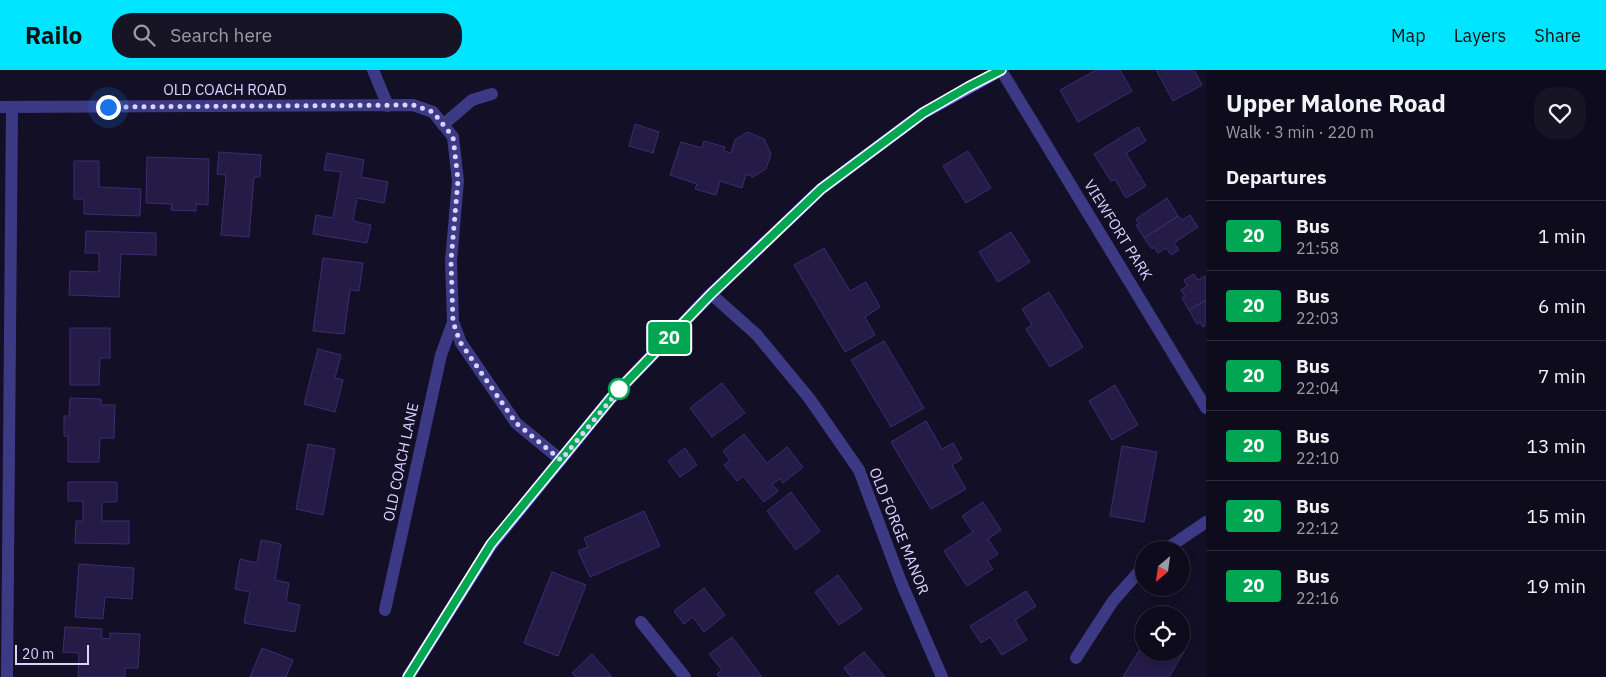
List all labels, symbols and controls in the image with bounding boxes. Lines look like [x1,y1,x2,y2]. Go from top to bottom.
search box [112,13,462,58]
text: Railo [25,19,82,51]
icon: search [130,21,158,49]
text: Search here [170,23,272,47]
text: Map [1391,24,1426,47]
text: Layers [1454,24,1506,47]
text: Share [1534,24,1581,47]
street label: OLD COACH ROAD [163,80,287,99]
text: Upper Malone Road [1226,87,1446,119]
button: heart [1534,87,1586,139]
your location [96,95,121,120]
text: Walk · 3 min · 220 m [1226,122,1374,142]
text: Departures [1226,165,1326,189]
street label: VIEWFORT PARK [1080,176,1157,284]
text: Bus [1296,214,1330,238]
text: 20 [1243,224,1264,247]
text: 1 min [1538,224,1586,248]
text: 21:58 [1296,238,1339,258]
text: Bus [1296,284,1330,308]
text: 20 [1243,294,1264,317]
text: 6 min [1538,294,1586,318]
text: 22:03 [1296,308,1339,328]
line badge: 20 [646,322,692,354]
text: 20 [658,326,680,349]
text: Bus [1296,354,1330,378]
text: 20 [1243,364,1264,387]
text: 7 min [1538,364,1586,388]
unlabelled marker [608,378,630,400]
text: 22:04 [1296,378,1339,398]
street label: OLD COACH LANE [379,401,422,523]
text: Bus [1296,424,1330,448]
text: 20 [1243,434,1264,457]
text: 13 min [1527,434,1586,458]
text: 22:10 [1296,448,1339,468]
street label: OLD FORGE MANOR [865,465,934,597]
text: Bus [1296,494,1330,518]
text: 20 [1243,504,1264,527]
text: 15 min [1527,504,1586,528]
text: 22:12 [1296,518,1339,538]
north arrow [1135,541,1190,596]
map controls [1135,541,1190,661]
text: Bus [1296,564,1330,588]
text: 20 [1243,574,1264,597]
text: 19 min [1527,574,1586,598]
text: 22:16 [1296,588,1339,608]
button: locate [1135,606,1190,661]
scale bar [15,642,89,665]
text: 20 m [22,645,54,663]

